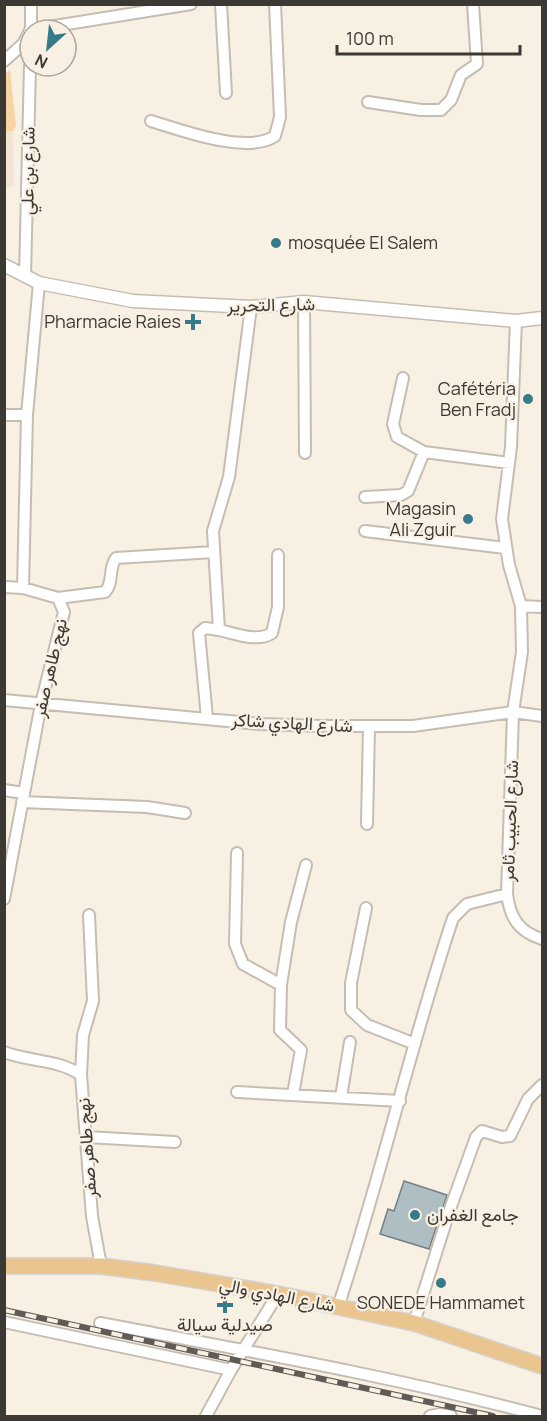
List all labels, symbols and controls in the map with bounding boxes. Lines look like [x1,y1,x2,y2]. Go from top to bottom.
north arrow [18,18,78,78]
scale bar [337,18,520,56]
text: 100 m [346,26,394,50]
text: N [31,49,51,74]
street label: شارع بن علي [14,127,44,215]
place label: mosquée El Salem [288,230,438,254]
marker: mosquée El Salem [269,236,283,250]
street label: شارع التحرير [226,291,315,318]
place label: Pharmacie Raies [44,309,181,333]
marker: Pharmacie Raies [186,315,200,329]
place label: Cafétéria Ben Fradj [438,376,516,421]
marker: Cafétéria Ben Fradj [521,392,535,406]
place label: Magasin Ali Zguir [386,496,456,541]
marker: Magasin Ali Zguir [461,512,475,526]
street label: نهج طاهر صفر [26,616,73,721]
street label: شارع الهادي شاكر [229,707,353,741]
street label: شارع الحبيب ثامر [495,760,524,883]
street label: نهج طاهر صفر [71,1097,103,1200]
place label: جامع الغفران [427,1202,518,1227]
marker: جامع الغفران [408,1208,422,1222]
street label: شارع الهادي والي [217,1271,337,1321]
marker: SONEDE Hammamet [434,1276,448,1290]
place label: SONEDE Hammamet [357,1290,525,1314]
marker: صيدلية سيالة [218,1298,232,1312]
place label: صيدلية سيالة [177,1312,273,1336]

